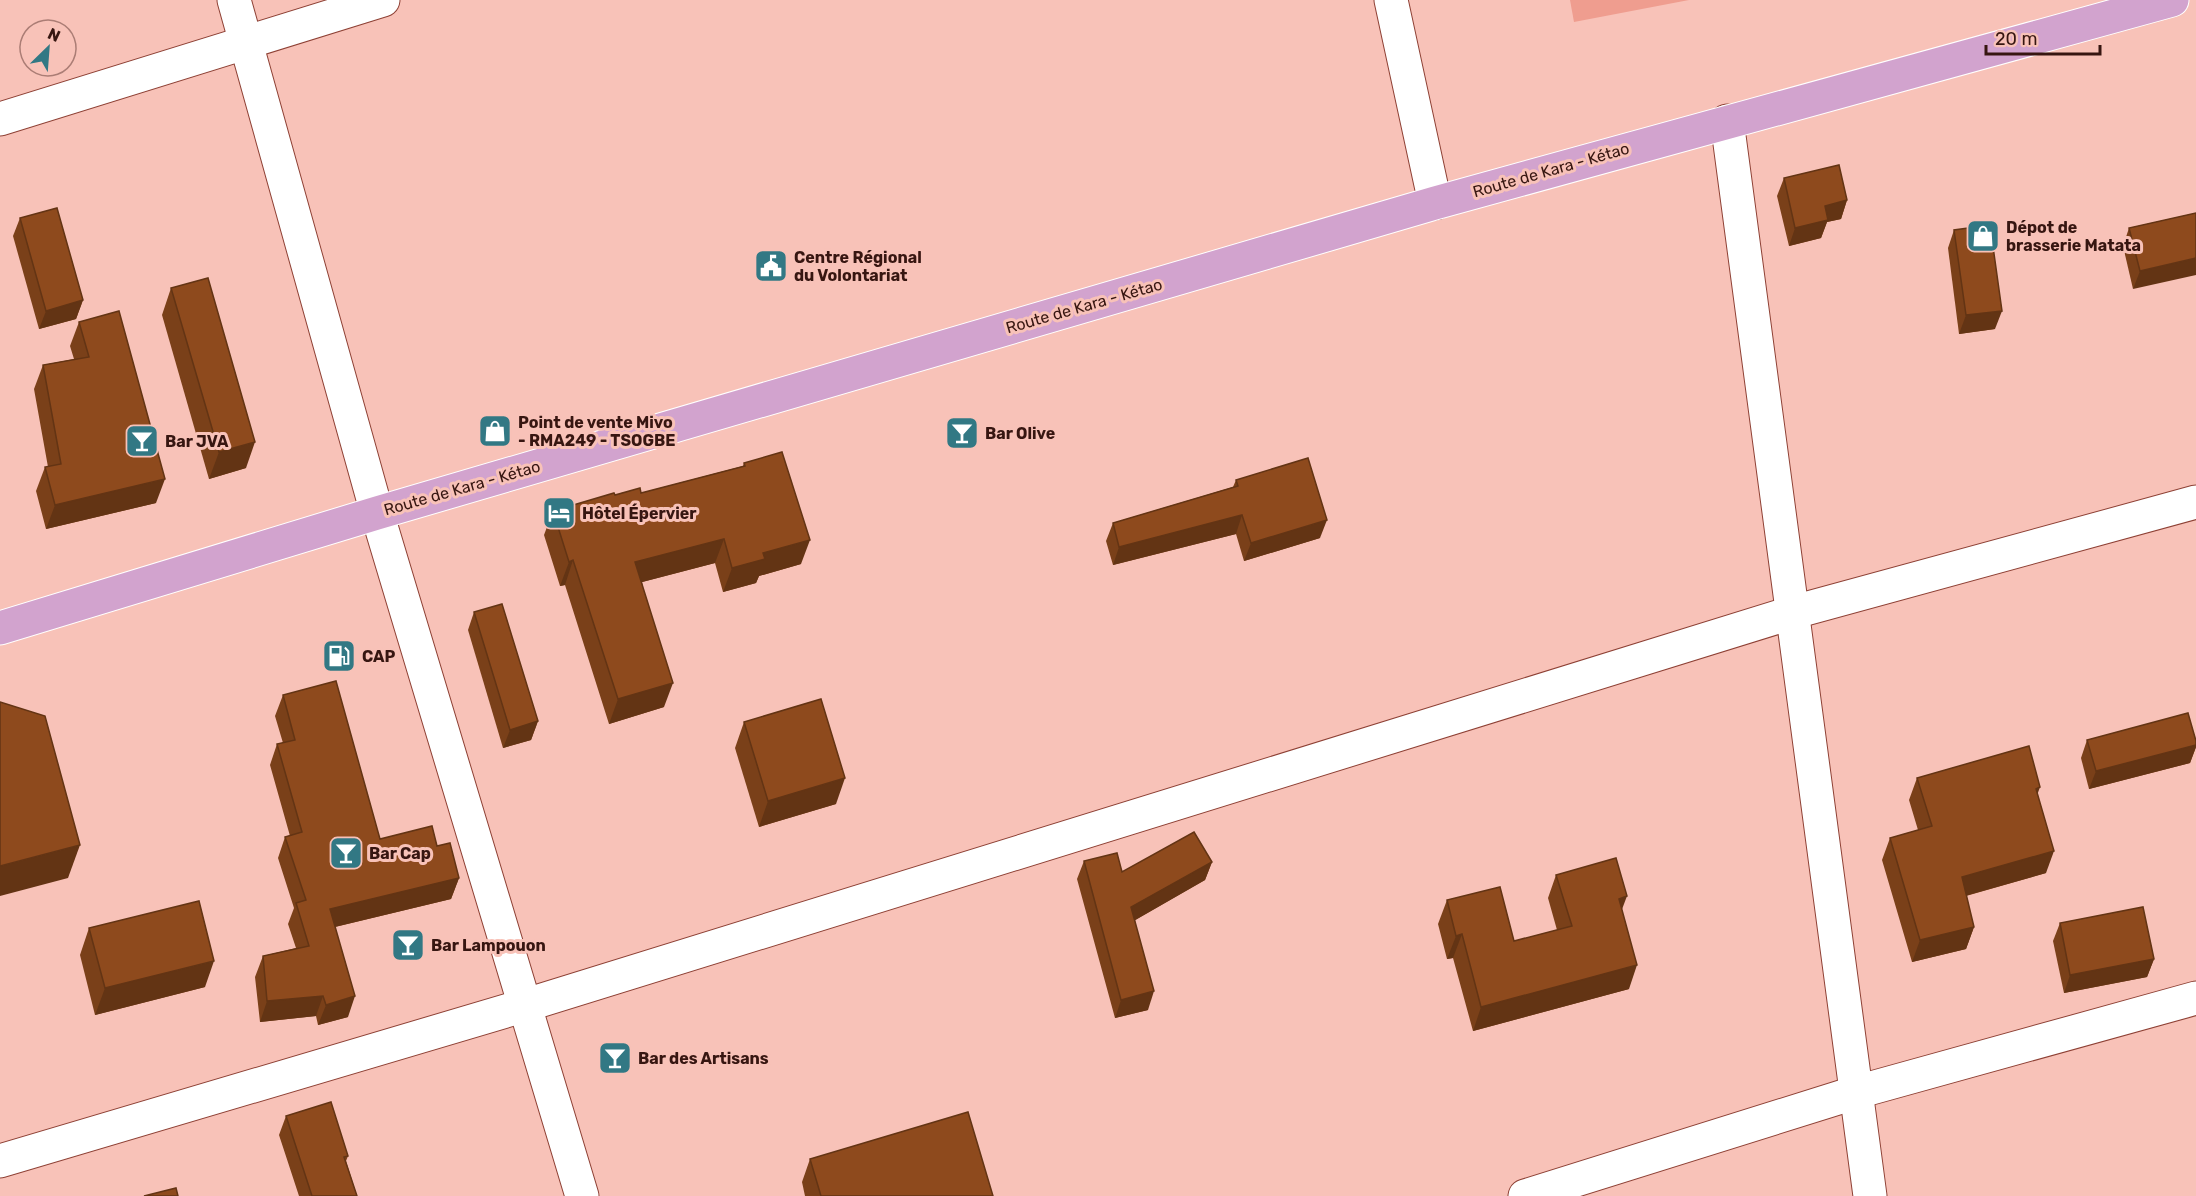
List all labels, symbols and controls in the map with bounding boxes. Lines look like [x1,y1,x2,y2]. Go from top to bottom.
north arrow [18,18,78,78]
scale bar [1986,18,2100,56]
text: N [45,24,63,46]
text: 20 m [1995,28,2037,50]
street label: Route de Kara - Kétao [1471,139,1631,201]
shop icon: Dépot de brasserie Matata [1965,218,2001,254]
place label: Dépot de brasserie Matata [2006,218,2141,255]
public building icon: Centre Régional du Volontariat [753,248,789,284]
place label: Centre Régional du Volontariat [794,248,922,285]
street label: Route de Kara - Kétao [1004,275,1164,337]
shop icon: Point de vente Mivo - RMA249 - TSOGBE [477,413,513,449]
place label: Point de vente Mivo - RMA249 - TSOGBE [518,413,675,450]
bar icon: Bar Olive [944,415,980,451]
bar icon: Bar JVA [124,423,160,459]
place label: Bar Olive [985,424,1055,443]
place label: Bar JVA [165,432,229,451]
street label: Route de Kara - Kétao [382,457,542,519]
hotel icon: Hôtel Épervier [541,495,577,531]
place label: Hôtel Épervier [582,503,697,523]
fuel station icon: CAP [321,638,357,674]
place label: CAP [362,647,396,666]
bar icon: Bar Cap [328,835,364,871]
place label: Bar Cap [369,844,431,863]
bar icon: Bar Lampouon [390,927,426,963]
place label: Bar Lampouon [431,936,546,955]
bar icon: Bar des Artisans [597,1040,633,1076]
place label: Bar des Artisans [638,1049,769,1068]

